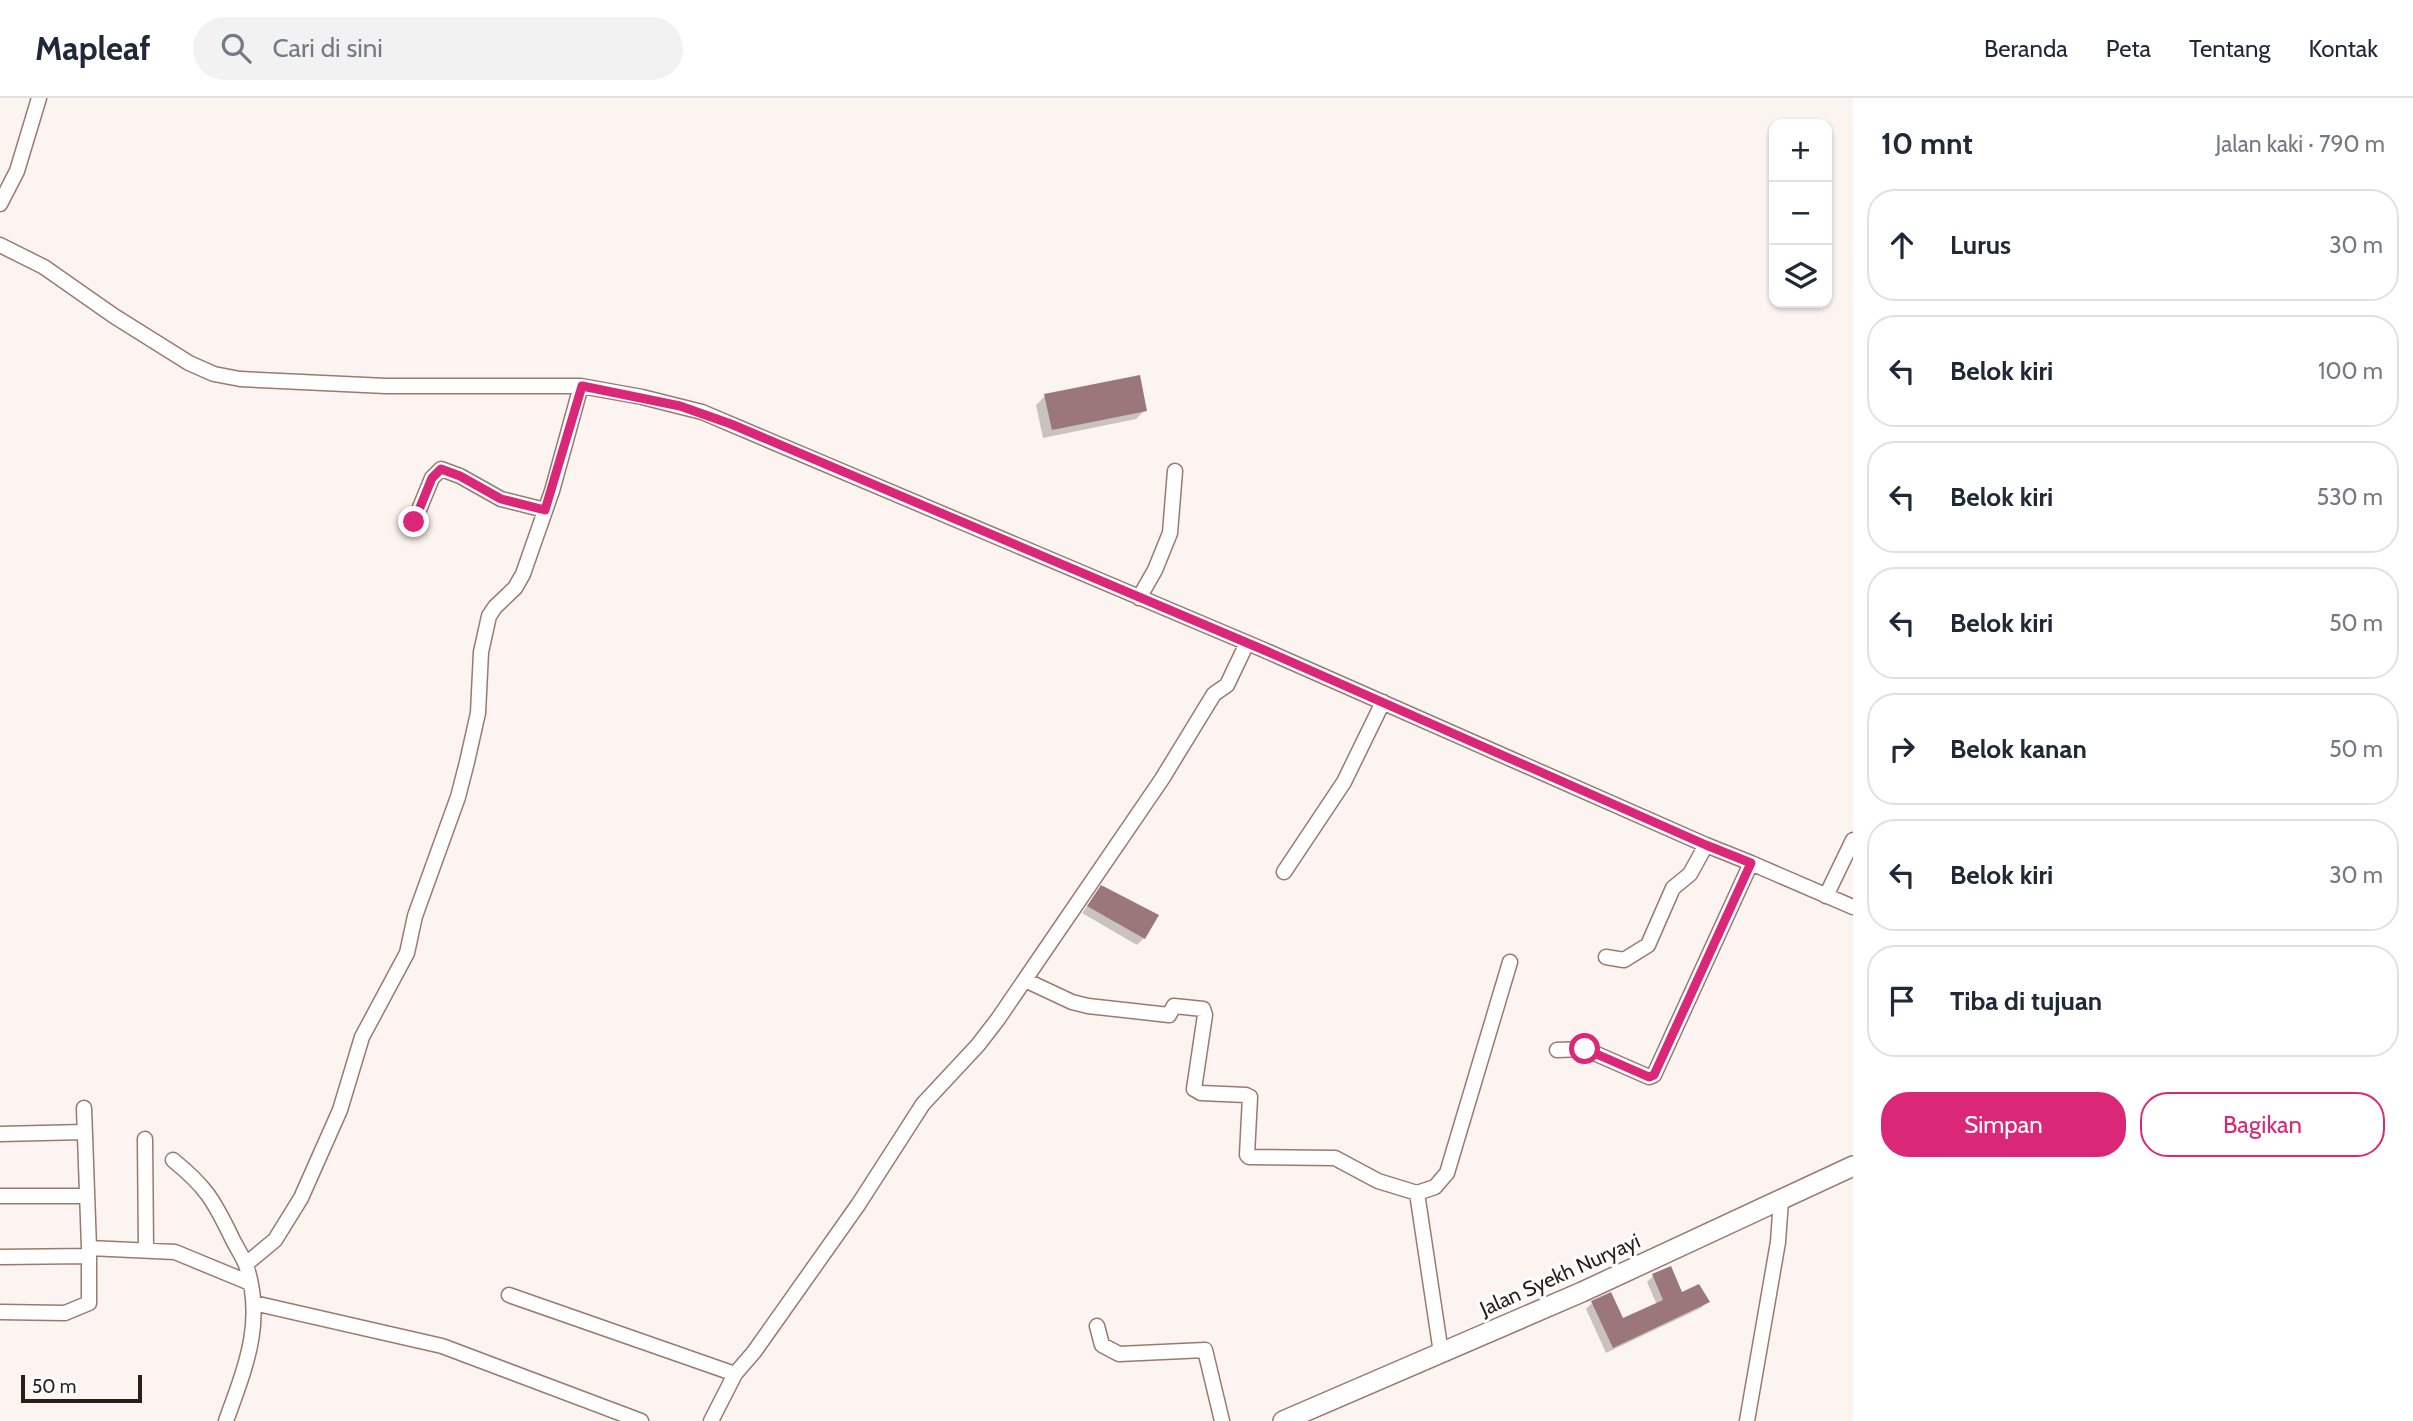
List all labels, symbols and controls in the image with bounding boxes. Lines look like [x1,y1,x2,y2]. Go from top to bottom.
search box [193,17,683,80]
text: Mapleaf [35,28,151,68]
icon: search [217,29,255,67]
text: Cari di sini [273,32,383,64]
text: Beranda [1984,34,2068,63]
text: Peta [2106,34,2151,63]
text: Tentang [2189,34,2270,63]
text: Kontak [2308,34,2378,63]
map controls [1769,119,1832,308]
button: + [1769,119,1832,182]
text: 10 mnt [1881,125,1973,162]
text: Jalan kaki · 790 m [2216,130,2385,158]
button: − [1769,182,1832,245]
icon: ahead [1883,226,1921,264]
text: Lurus [1950,229,2011,261]
text: 30 m [2329,231,2383,259]
button: layers [1769,245,1832,308]
icon: left [1883,352,1921,390]
text: Belok kiri [1950,355,2053,387]
text: 100 m [2318,357,2383,385]
icon: left [1883,478,1921,516]
text: Belok kiri [1950,481,2053,513]
text: 530 m [2317,483,2383,511]
route end [398,506,429,537]
icon: left [1883,604,1921,642]
text: Belok kiri [1950,607,2053,639]
text: 50 m [2329,609,2383,637]
icon: right [1883,730,1921,768]
text: Belok kanan [1950,733,2087,765]
text: 50 m [2329,735,2383,763]
icon: left [1883,856,1921,894]
text: Belok kiri [1950,859,2053,891]
text: 30 m [2329,861,2383,889]
icon: arrive [1883,982,1921,1020]
text: Tiba di tujuan [1950,985,2102,1017]
route start [1569,1033,1600,1064]
button: Simpan [1881,1092,2126,1157]
button: Bagikan [2140,1092,2385,1157]
street label: Jalan Syekh Nuryayi [1475,1228,1644,1321]
scale bar [21,1372,142,1404]
text: 50 m [32,1375,76,1398]

